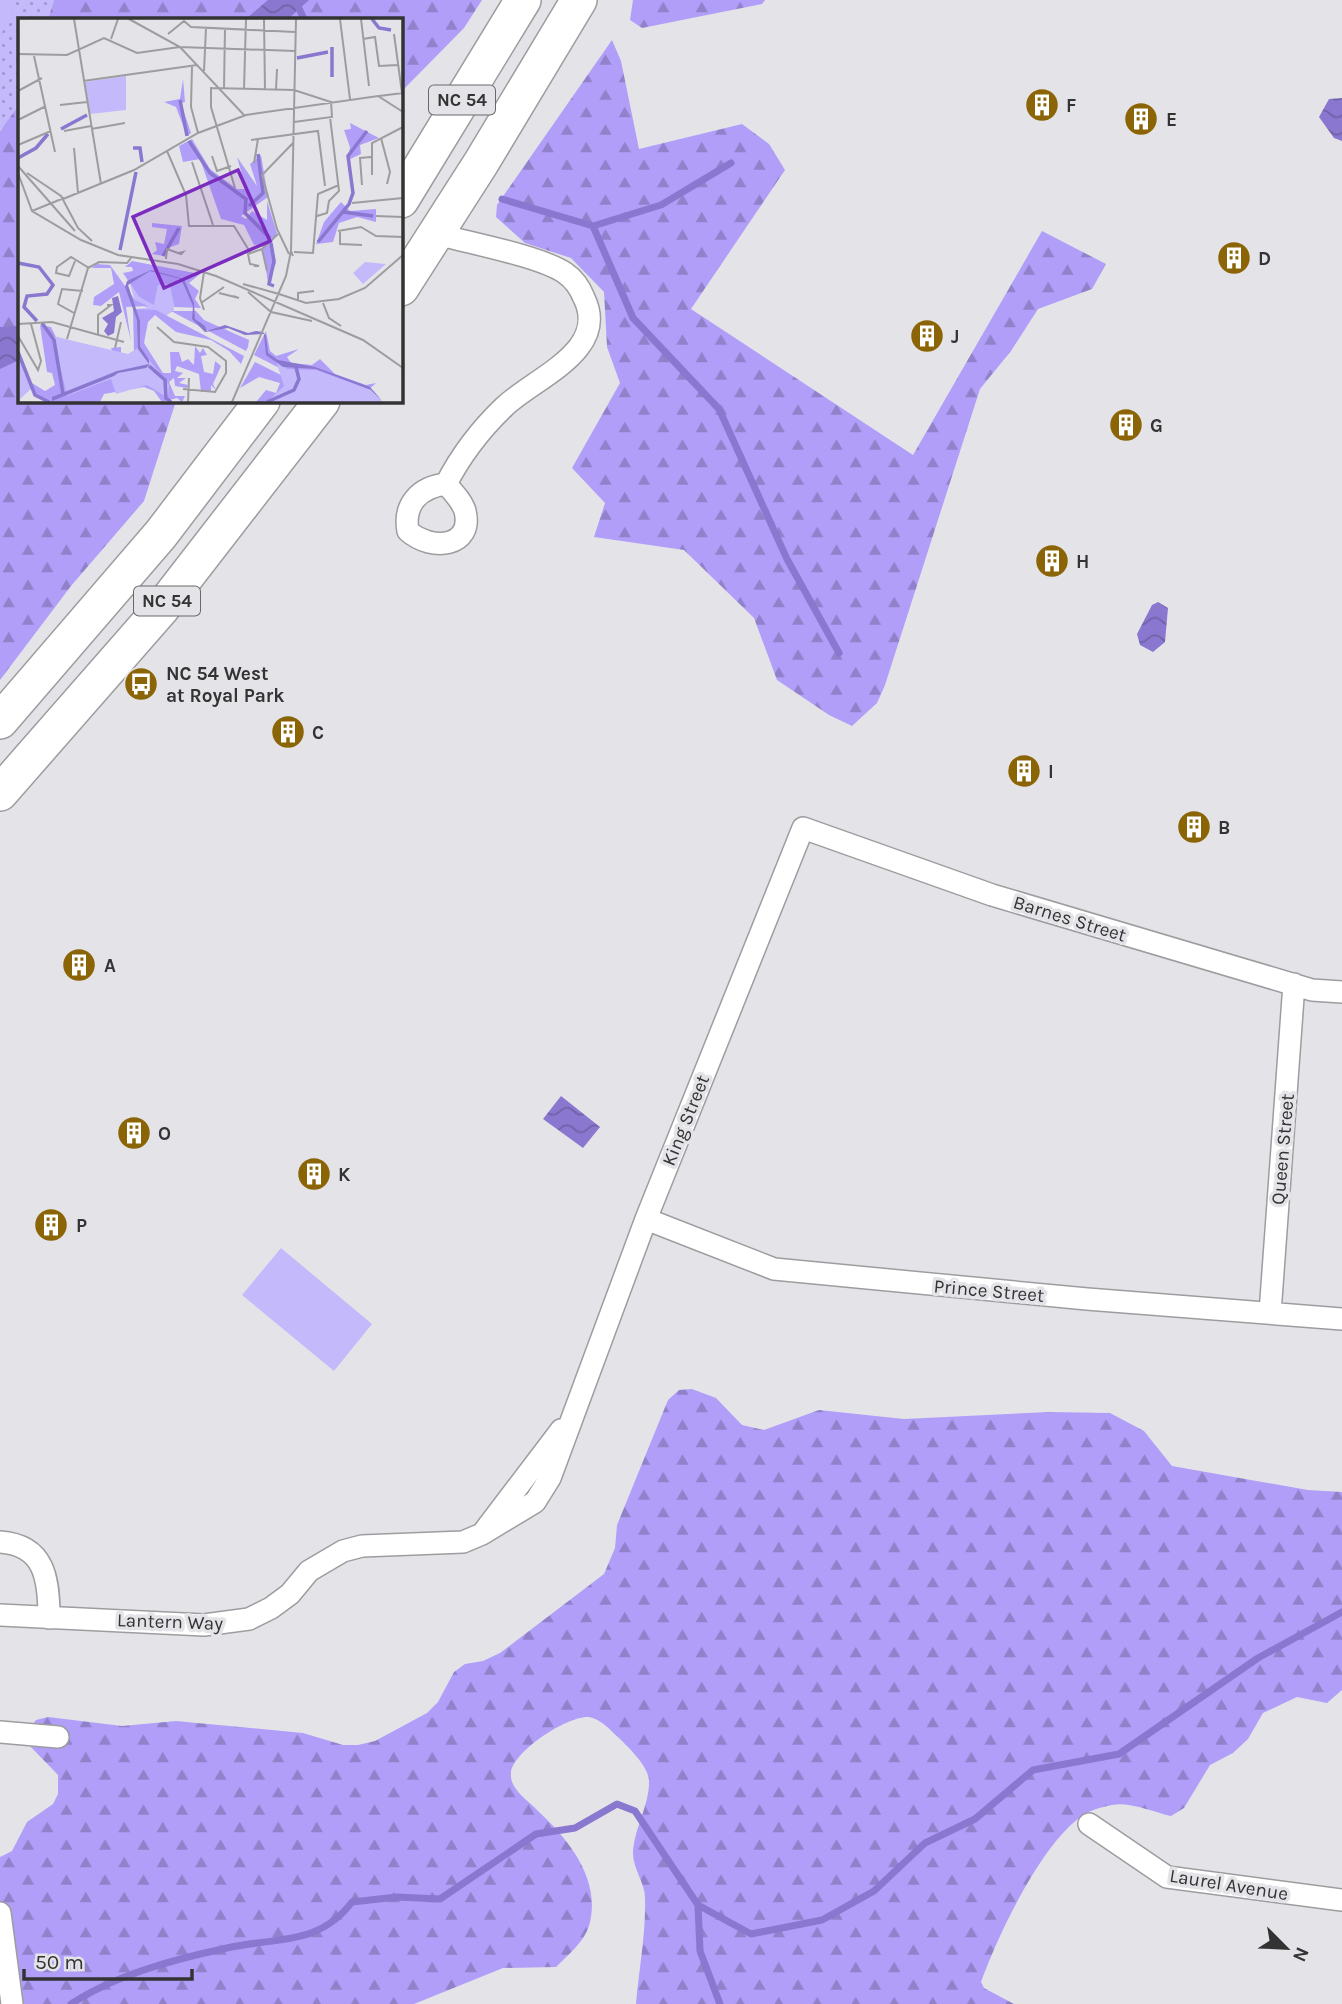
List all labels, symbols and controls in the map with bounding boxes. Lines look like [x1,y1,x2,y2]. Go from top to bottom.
inset map [18,18,402,402]
road number: NC 54 [429,86,495,114]
building icon: F [1023,86,1061,124]
place label: F [1066,95,1076,117]
building icon: E [1122,100,1160,138]
place label: E [1166,109,1177,131]
building icon: D [1215,239,1253,277]
place label: D [1258,248,1271,270]
building icon: J [908,317,946,355]
place label: J [951,326,959,348]
building icon: G [1107,406,1145,444]
place label: G [1150,415,1163,437]
building icon: H [1033,542,1071,580]
place label: H [1076,551,1089,573]
road number: NC 54 [134,586,200,616]
place label: NC 54 West at Royal Park [166,663,285,707]
bus stop icon: NC 54 West at Royal Park [122,665,160,703]
building icon: C [269,713,307,751]
place label: C [312,722,324,744]
building icon: I [1005,752,1043,790]
place label: I [1048,761,1054,783]
building icon: B [1175,808,1213,846]
place label: B [1218,817,1230,839]
street label: Barnes Street [1011,891,1129,947]
building icon: A [60,946,98,984]
place label: A [104,955,116,977]
street label: King Street [658,1072,714,1169]
street label: Queen Street [1267,1093,1299,1206]
building icon: O [115,1114,153,1152]
place label: O [158,1123,171,1145]
building icon: K [295,1155,333,1193]
place label: K [338,1164,351,1186]
building icon: P [32,1206,70,1244]
place label: P [76,1215,87,1237]
street label: Prince Street [933,1275,1045,1307]
street label: Lantern Way [116,1609,224,1635]
street label: Laurel Avenue [1168,1865,1290,1905]
north arrow [1251,1913,1321,1983]
scale bar [24,1938,192,1982]
text: N [1288,1944,1313,1965]
text: 50 m [35,1950,84,1974]

